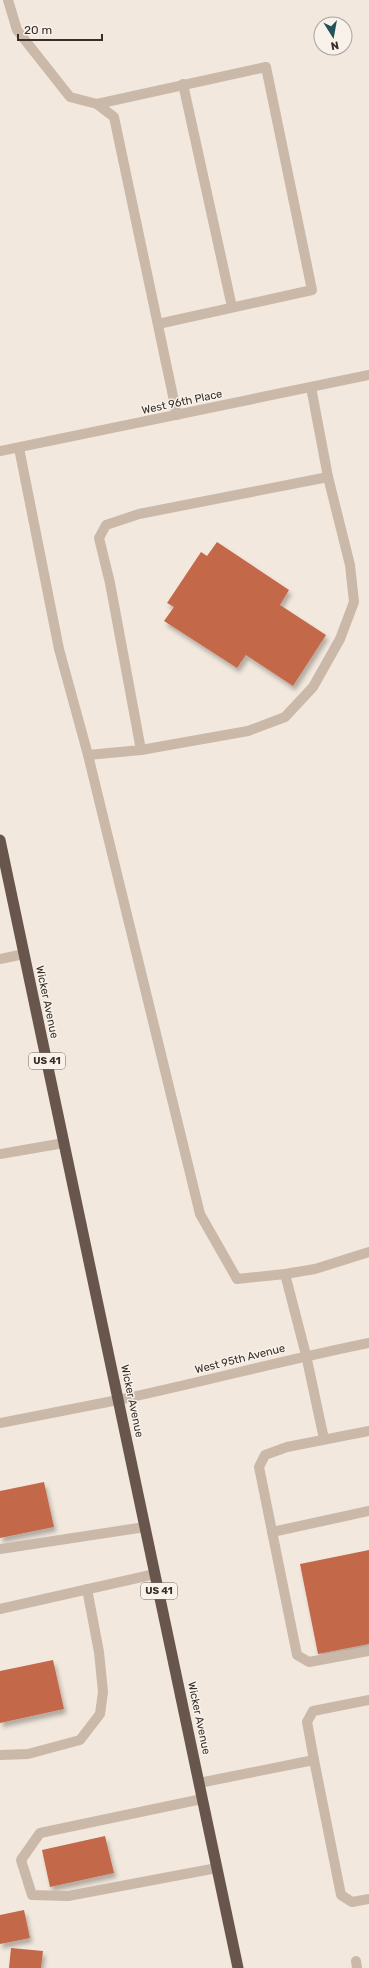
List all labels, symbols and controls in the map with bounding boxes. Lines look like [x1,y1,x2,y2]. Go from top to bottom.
scale bar [18,16,102,42]
north arrow [313,16,353,56]
text: 20 m [24,23,52,37]
text: N [330,38,340,52]
street label: West 96th Place [140,387,224,417]
street label: Wicker Avenue [33,964,61,1040]
road number: US 41 [29,1053,65,1069]
street label: West 95th Avenue [194,1342,286,1376]
street label: Wicker Avenue [118,1363,146,1439]
road number: US 41 [141,1583,177,1599]
street label: Wicker Avenue [185,1680,213,1756]

